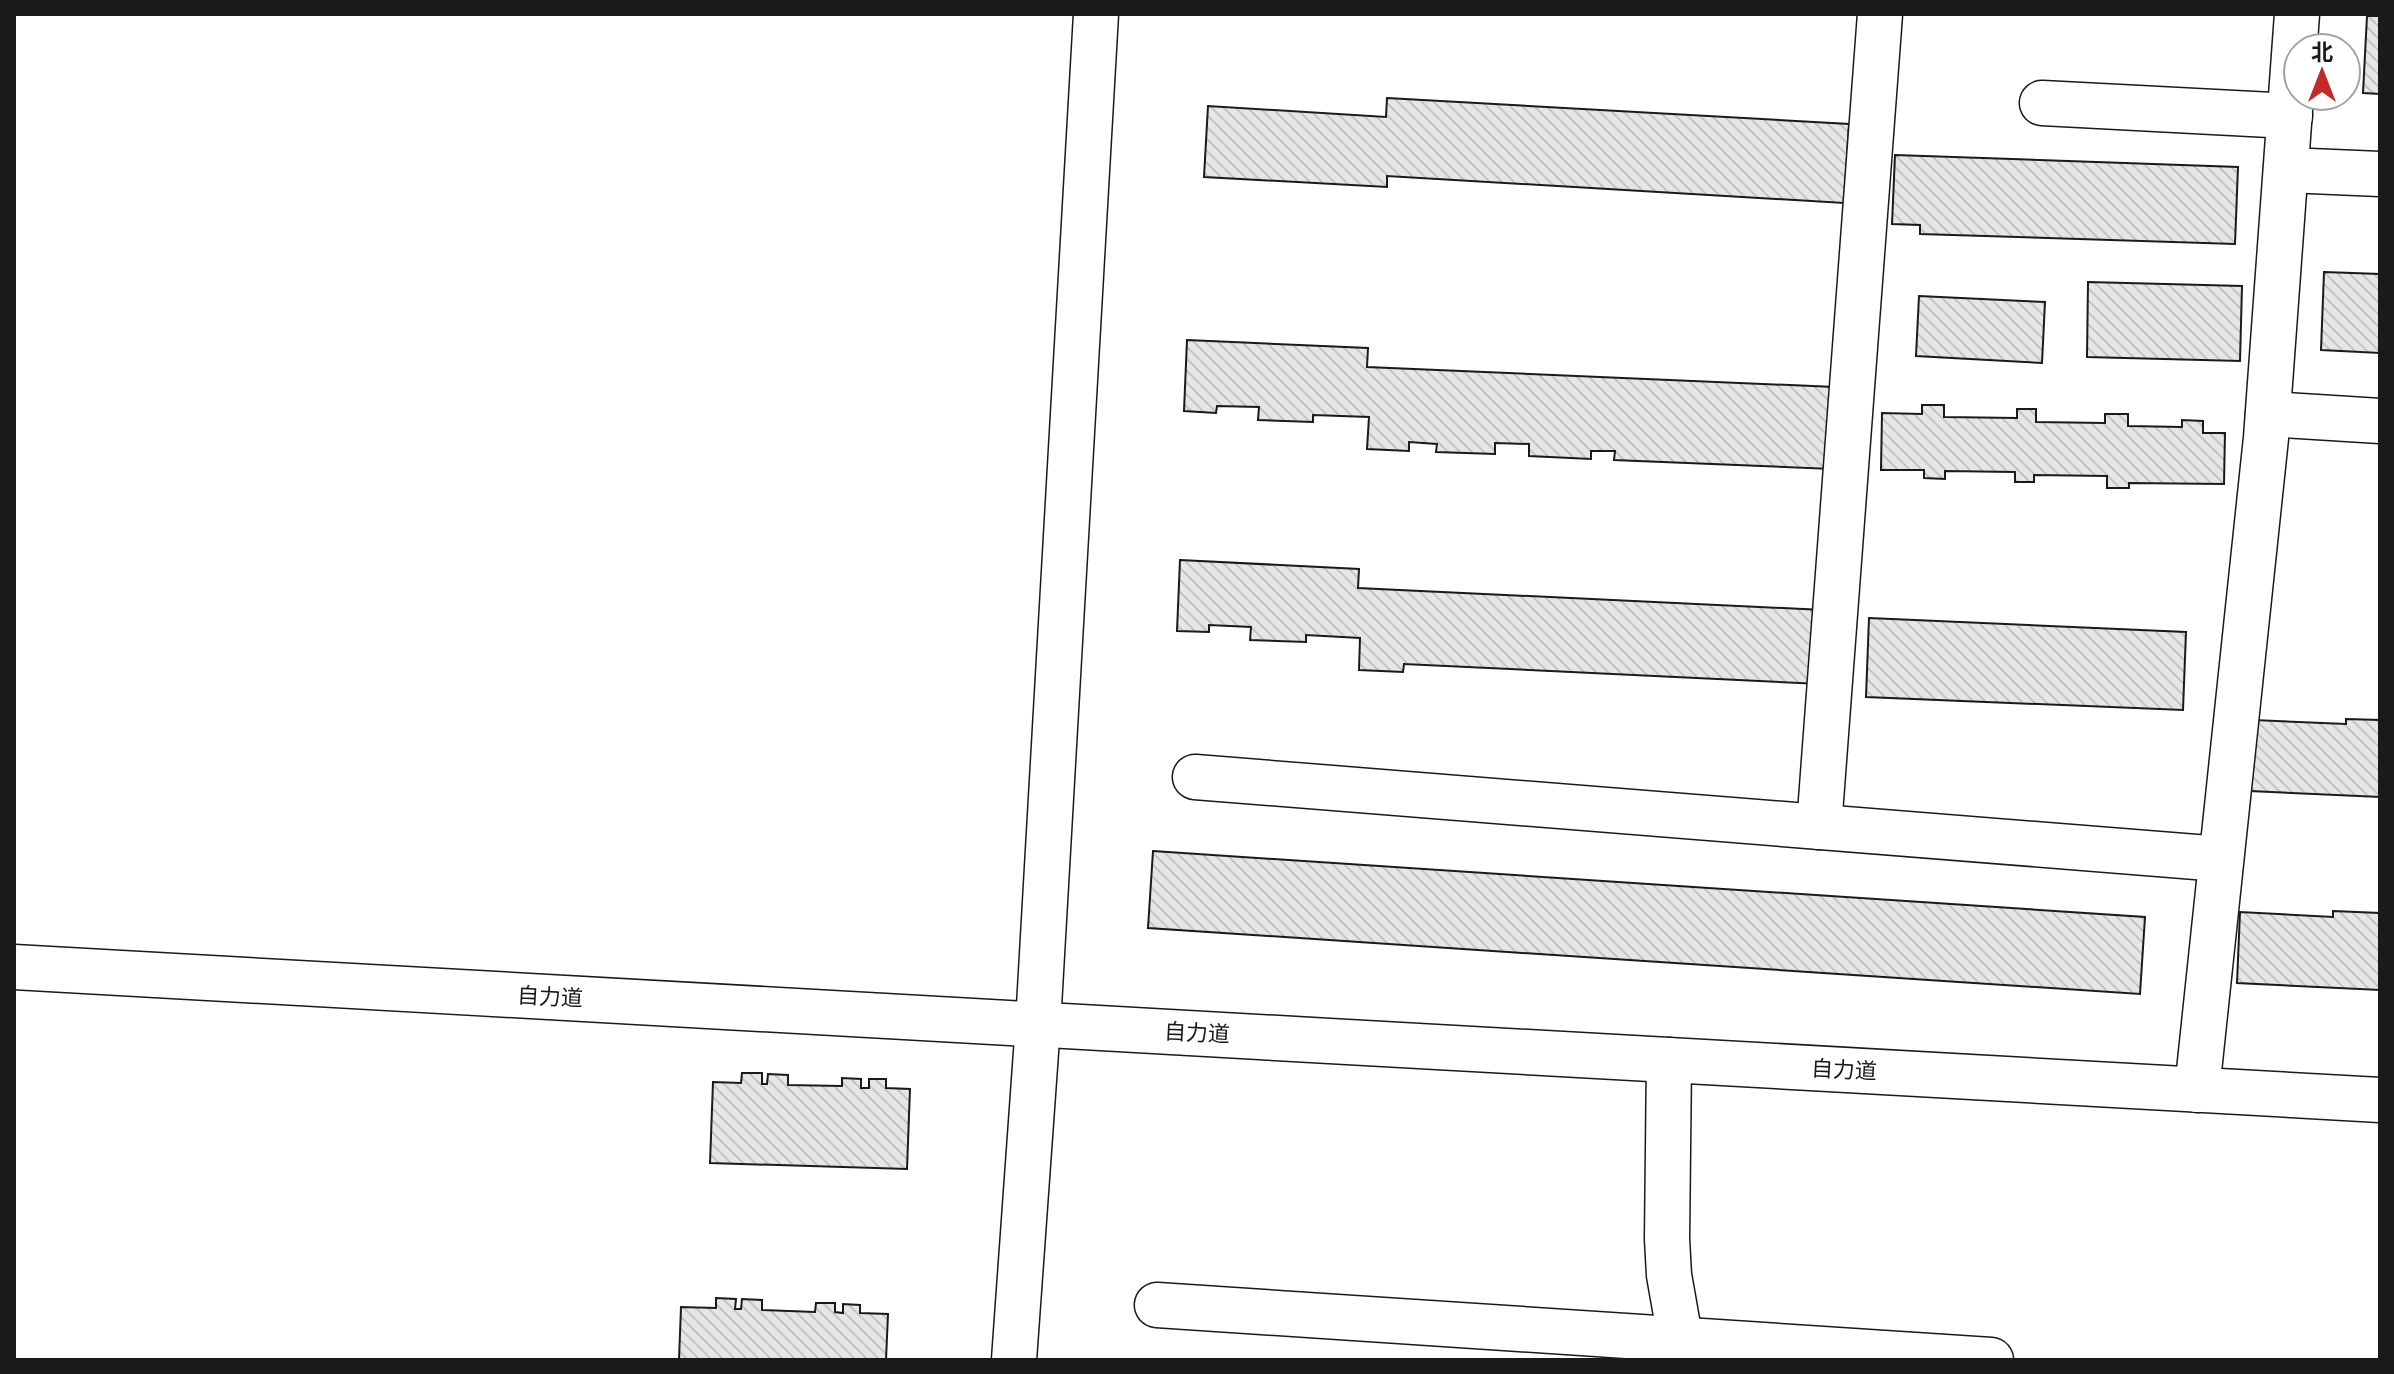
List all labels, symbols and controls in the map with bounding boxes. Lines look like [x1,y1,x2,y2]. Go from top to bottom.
north arrow [2282,32,2362,112]
text: 北 [2311,40,2333,65]
street label: 自力道 [516,983,584,1011]
street label: 自力道 [1163,1019,1231,1047]
street label: 自力道 [1810,1056,1878,1084]

